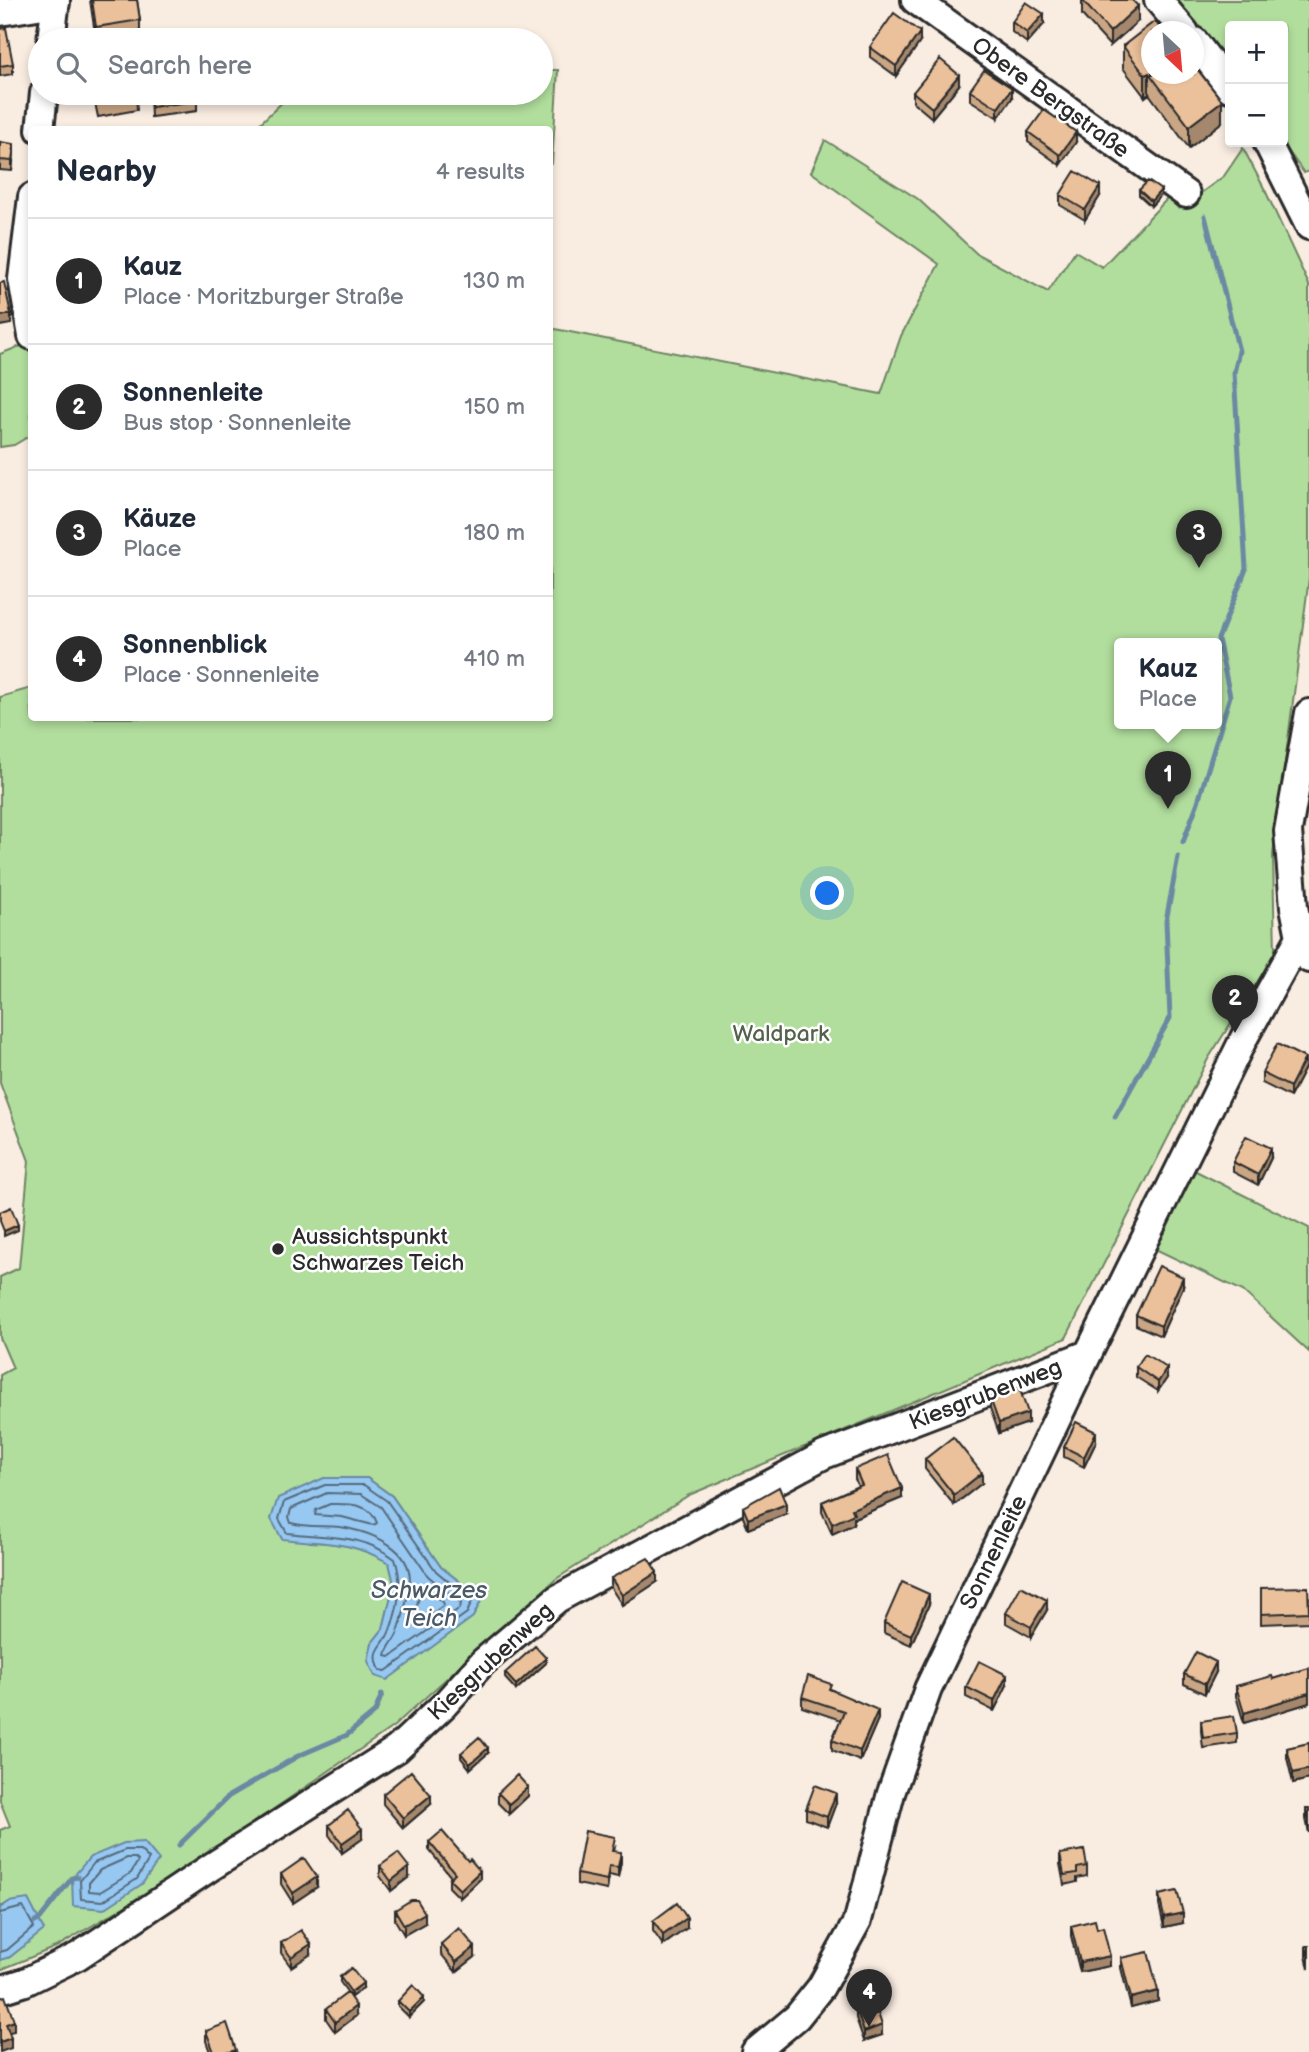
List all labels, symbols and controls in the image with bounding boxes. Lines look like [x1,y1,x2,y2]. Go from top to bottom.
north arrow [1141,21,1204,84]
map controls [1225,21,1288,147]
button: + [1225,21,1288,84]
search box [28,28,553,105]
street label: Obere Bergstraße [966,31,1135,164]
icon: search [52,48,90,86]
text: Search here [108,51,252,82]
button: − [1225,84,1288,147]
text: Nearby [56,154,156,190]
text: 4 results [436,158,525,186]
text: Kauz [123,252,182,283]
text: 1 [74,267,84,295]
text: 130 m [463,267,525,295]
text: Place · Moritzburger Straße [123,283,404,311]
text: Sonnenleite [123,378,263,409]
text: 2 [72,393,86,421]
text: 150 m [464,393,525,421]
text: Bus stop · Sonnenleite [123,409,351,437]
text: Käuze [123,504,196,535]
pin: 3 [1176,510,1222,568]
text: 3 [72,519,86,547]
text: 180 m [464,519,525,547]
text: Place [123,535,181,563]
text: Sonnenblick [123,630,267,661]
popup [1114,638,1222,729]
text: 4 [72,645,86,673]
text: 410 m [463,645,525,673]
text: Kauz [1139,654,1197,685]
text: Place · Sonnenleite [123,661,319,689]
text: Place [1139,685,1197,713]
pin: 1 [1145,751,1191,809]
your location [810,876,844,910]
pin: 2 [1212,975,1258,1033]
park label: Waldpark [733,1020,830,1048]
place label: Aussichtspunkt Schwarzes Teich [292,1223,464,1277]
marker: Aussichtspunkt Schwarzes Teich [270,1241,286,1257]
street label: Kiesgrubenweg [905,1353,1066,1437]
street label: Sonnenleite [954,1491,1034,1614]
water label: Schwarzes Teich [371,1576,487,1633]
street label: Kiesgrubenweg [422,1597,559,1727]
pin: 4 [846,1969,892,2027]

